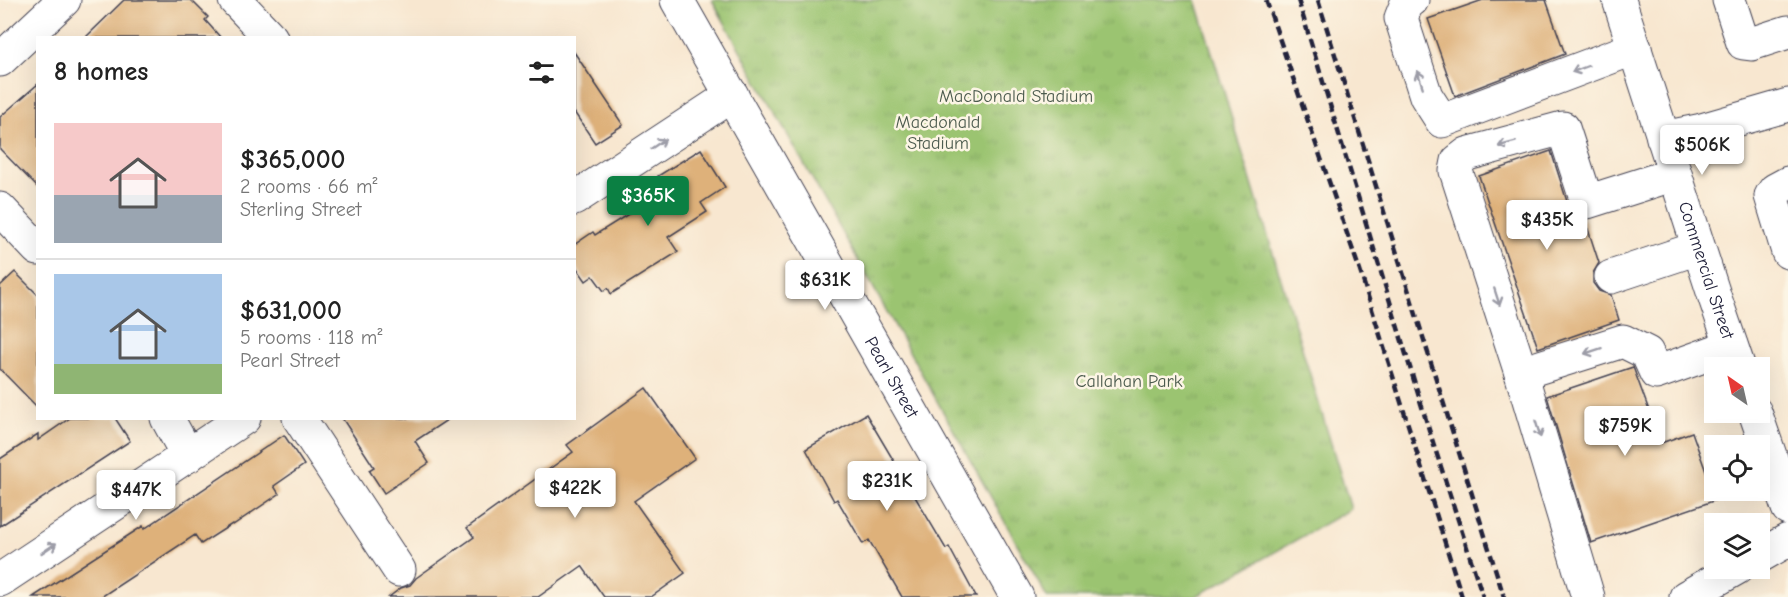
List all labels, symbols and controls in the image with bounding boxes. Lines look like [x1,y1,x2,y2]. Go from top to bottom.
icon: filters [525,56,558,89]
text: 8 homes [54,57,148,87]
one-way arrow [1571,65,1590,76]
one-way arrow [1414,70,1425,89]
park label: MacDonald Stadium [939,86,1093,107]
park label: Macdonald Stadium [896,112,980,154]
pin: $506K [1660,125,1744,176]
text: $506K [1674,133,1730,156]
one-way arrow [650,138,666,150]
one-way arrow [1498,138,1517,150]
text: $365,000 [240,145,345,175]
icon: home [102,147,174,219]
text: 2 rooms · 66 m² [240,175,378,198]
pin: $365K [606,176,690,227]
text: $365K [621,184,675,207]
text: Sterling Street [240,198,361,221]
street label: Commercial Street [1674,199,1739,342]
pin: $435K [1505,200,1589,251]
text: $435K [1520,208,1574,231]
pin: $631K [783,260,867,311]
text: $631K [799,268,851,291]
one-way arrow [1492,287,1503,306]
text: $631,000 [240,296,342,326]
icon: home [102,298,174,370]
text: 5 rooms · 118 m² [240,326,382,349]
street label: Pearl Street [860,333,924,422]
one-way arrow [1584,346,1603,357]
text: Pearl Street [240,349,340,372]
north arrow [1704,357,1770,423]
map controls [1704,357,1770,579]
park label: Callahan Park [1076,371,1183,392]
pin: $759K [1583,406,1667,457]
text: $759K [1598,414,1652,437]
one-way arrow [1533,419,1544,438]
button: locate [1704,435,1770,501]
pin: $231K [845,461,929,512]
pin: $422K [533,468,617,519]
text: $231K [862,469,912,492]
pin: $447K [94,470,178,521]
text: $422K [549,476,601,499]
text: $447K [110,478,162,501]
button: layers [1704,513,1770,579]
one-way arrow [40,542,56,554]

